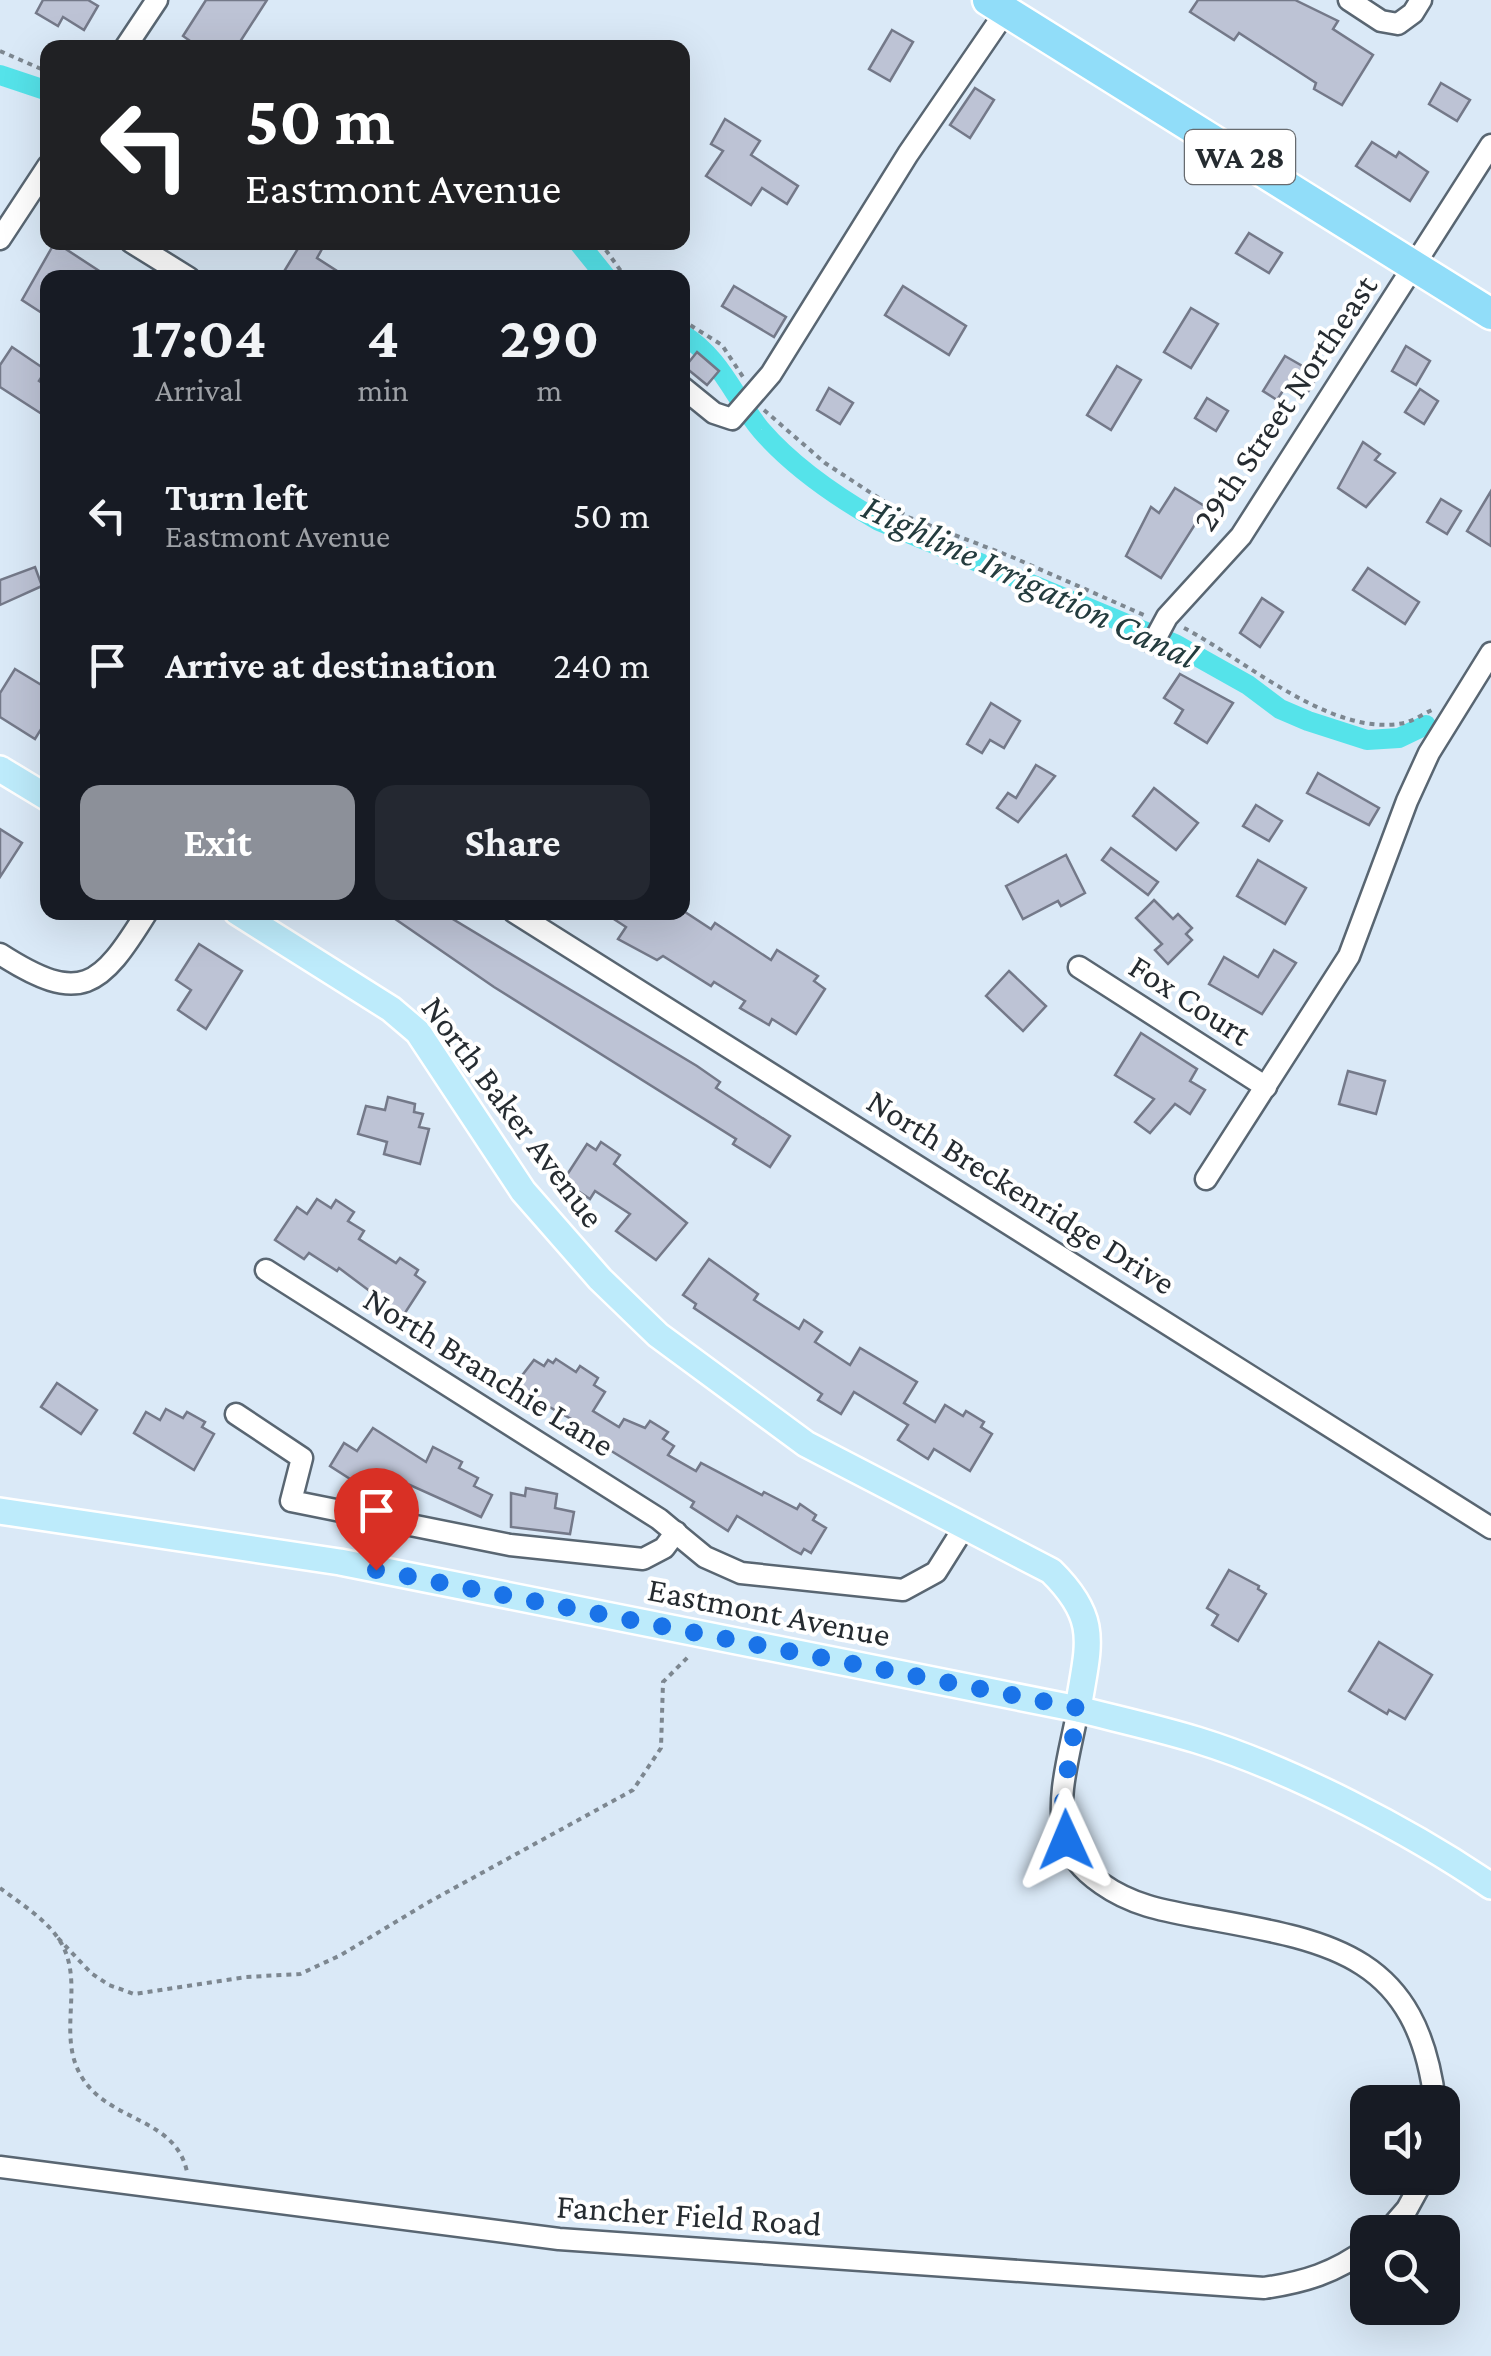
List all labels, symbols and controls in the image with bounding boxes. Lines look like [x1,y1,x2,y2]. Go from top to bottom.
icon: left [80,80,210,210]
text: 50 m [245,81,395,159]
road number: WA 28 [1185,130,1295,184]
text: Eastmont Avenue [245,163,561,213]
street label: 29th Street Northeast [1185,267,1385,538]
text: 17:04 [131,303,267,370]
text: 4 [367,303,399,370]
text: 290 [500,303,599,370]
text: Arrival [155,372,242,408]
text: min [358,372,409,408]
text: m [537,372,562,408]
text: Turn left [165,476,308,518]
water label: Highline Irrigation Canal [856,485,1205,677]
icon: left [80,488,135,543]
text: 50 m [573,494,650,536]
text: Eastmont Avenue [165,518,390,554]
icon: arrive [80,638,135,693]
text: Arrive at destination [165,644,497,686]
text: 240 m [553,644,650,686]
button: Exit [80,785,355,900]
button: Share [375,785,650,900]
street label: Fox Court [1122,946,1258,1054]
street label: North Baker Avenue [414,989,612,1235]
street label: North Breckenridge Drive [860,1081,1182,1303]
street label: North Branchie Lane [357,1279,621,1465]
pin [334,1468,419,1571]
icon: arrive [349,1483,404,1538]
street label: Eastmont Avenue [645,1569,893,1655]
position arrow [1014,1788,1118,1892]
map controls [1350,2085,1460,2325]
button: sound [1350,2085,1460,2195]
street label: Fancher Field Road [555,2186,823,2244]
button: search [1350,2215,1460,2325]

